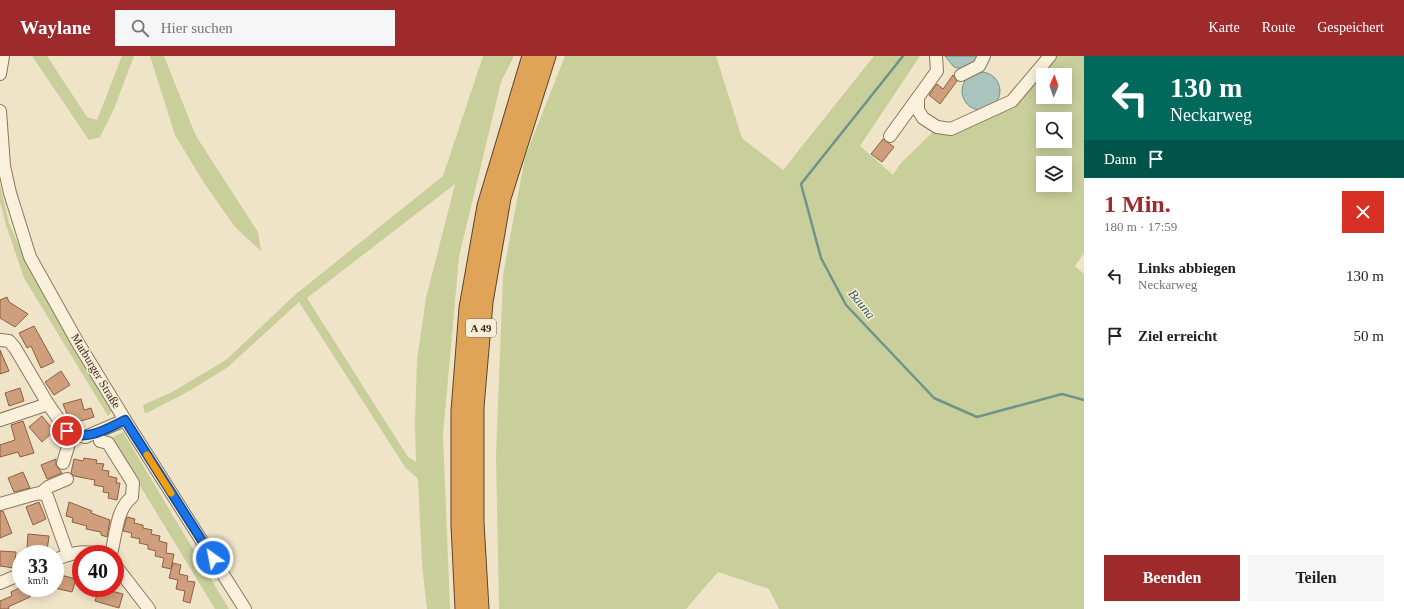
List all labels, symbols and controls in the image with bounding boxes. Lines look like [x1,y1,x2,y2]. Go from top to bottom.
search box [115,10,395,46]
text: Waylane [20,17,91,38]
icon: search [129,17,151,39]
text: Hier suchen [161,20,233,36]
text: Karte [1209,20,1240,35]
text: Route [1262,20,1295,35]
text: Gespeichert [1317,20,1384,35]
north arrow [1036,68,1072,104]
map controls [1036,68,1072,192]
icon: left [1104,72,1156,124]
text: 130 m [1170,72,1242,103]
text: Neckarweg [1170,105,1252,125]
button: search [1036,112,1072,148]
icon: arrive [1145,148,1167,170]
text: Dann [1104,151,1137,167]
button: layers [1036,156,1072,192]
text: 1 Min. [1104,191,1171,217]
button: close [1342,191,1384,233]
text: 180 m · 17:59 [1104,219,1177,234]
text: Links abbiegen [1138,260,1236,276]
icon: left [1104,265,1126,287]
text: 130 m [1346,268,1384,284]
text: Neckarweg [1138,277,1197,292]
water label: Bauna [845,286,879,322]
road number: A 49 [466,319,496,337]
icon: arrive [1104,325,1126,347]
text: Ziel erreicht [1138,328,1217,344]
text: 50 m [1354,328,1384,344]
street label: Marburger Straße [68,331,124,411]
pin [50,414,84,448]
icon: arrive [56,420,78,442]
position arrow [192,537,234,579]
speed limit sign: 40 [72,545,124,597]
text: 33 [28,555,48,577]
button: Beenden [1104,555,1240,601]
button: Teilen [1248,555,1384,601]
text: km/h [28,575,48,586]

